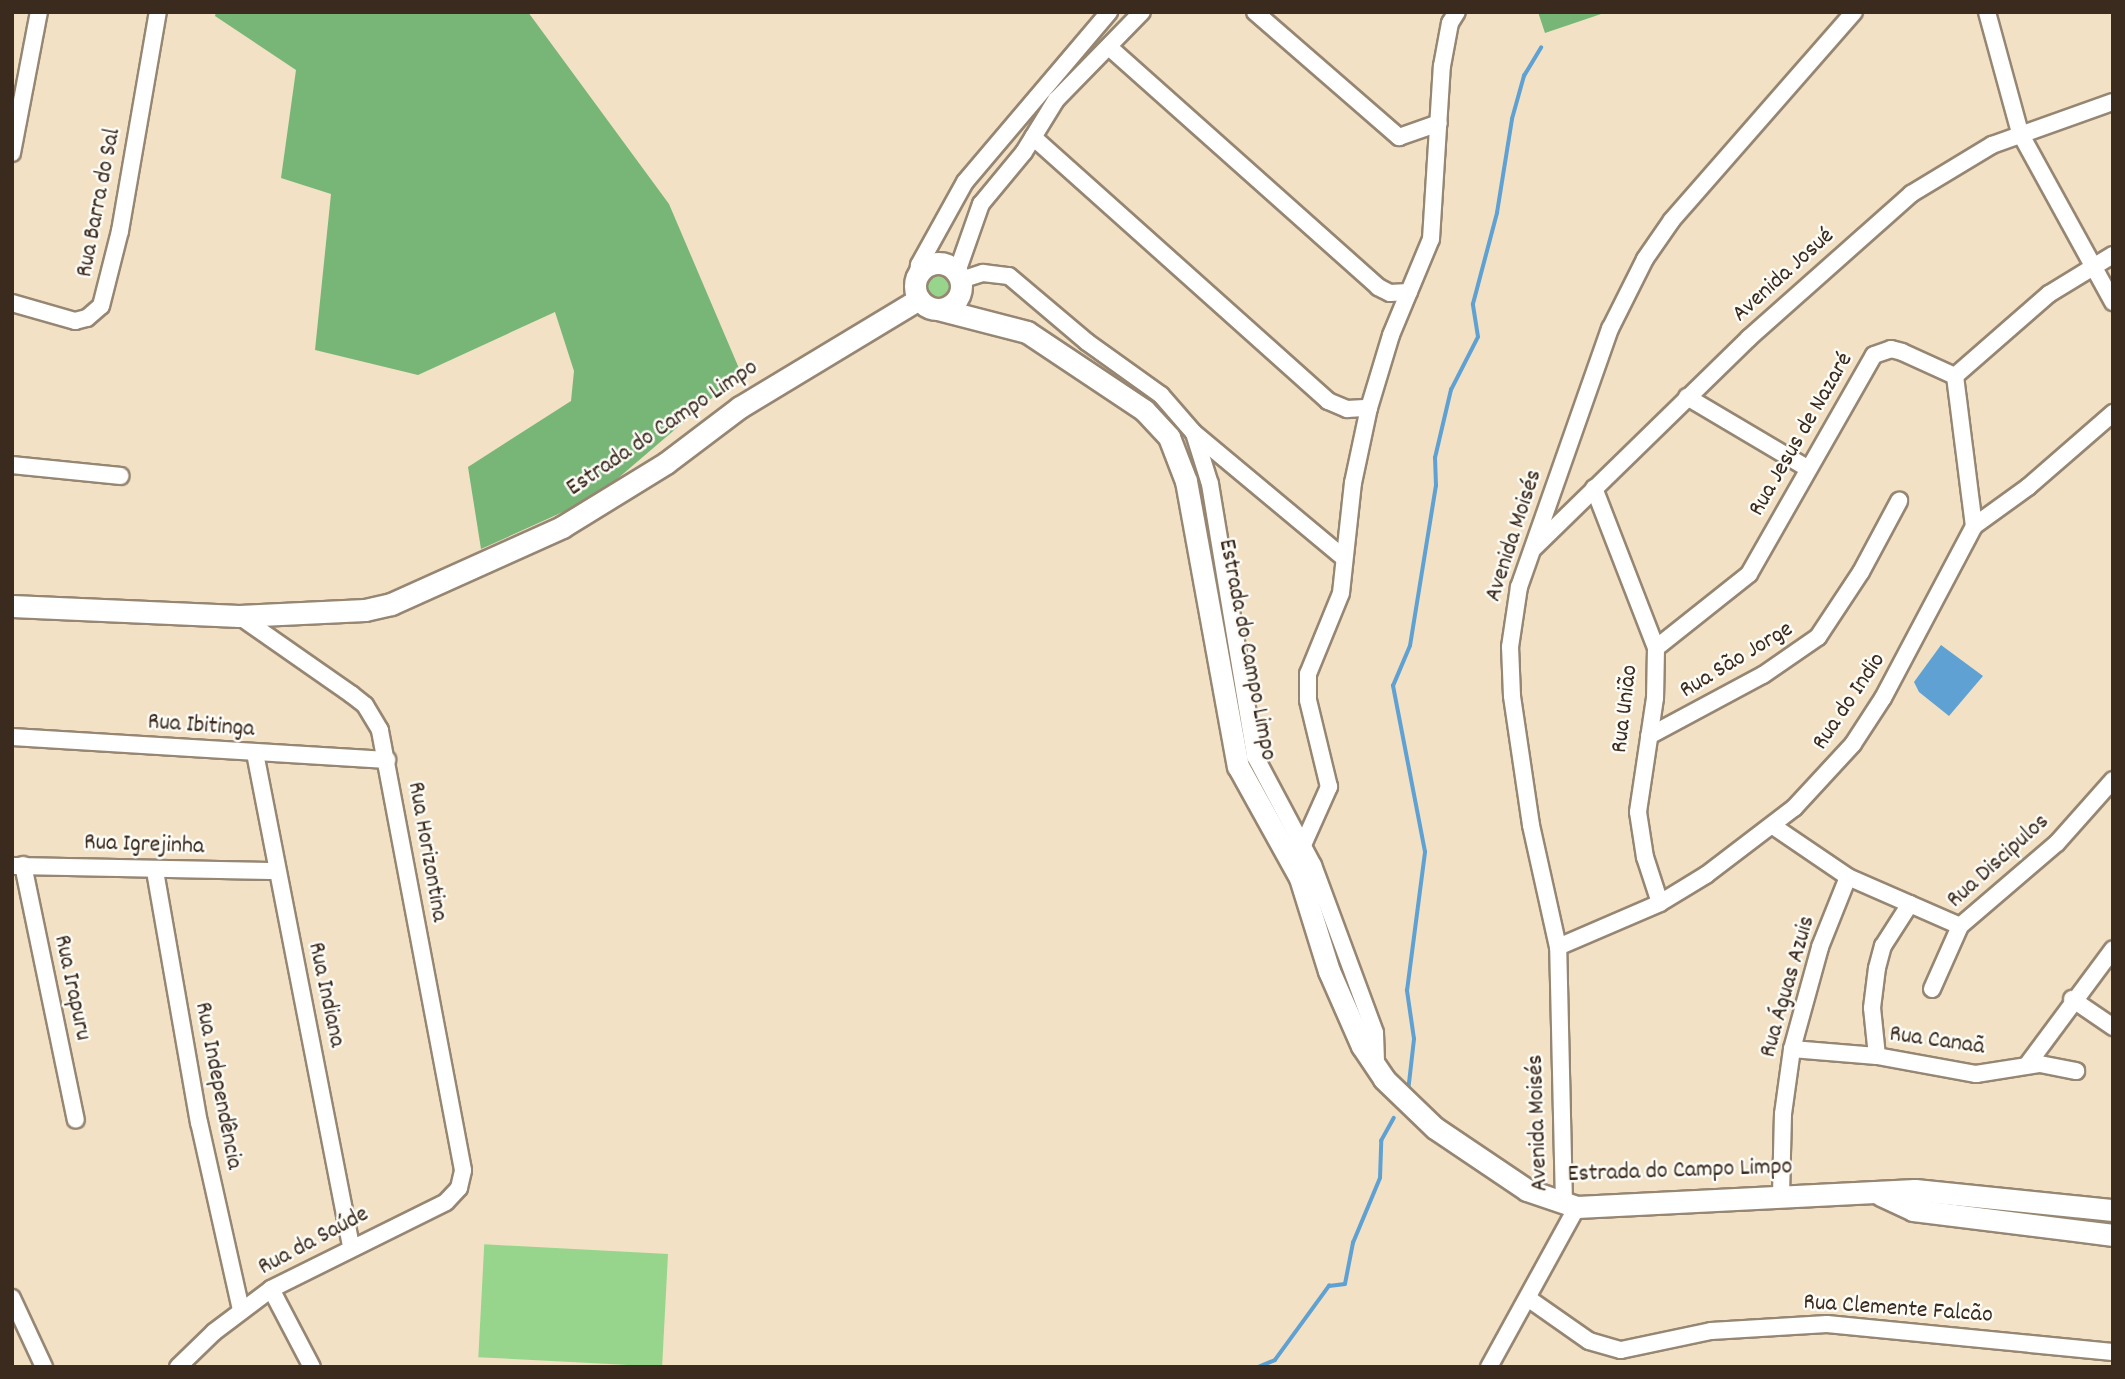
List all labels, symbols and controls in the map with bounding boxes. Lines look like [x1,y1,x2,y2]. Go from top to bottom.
street label: Rua Barra do Sal [71,126,129,280]
street label: Avenida Josué [1727,223,1841,329]
street label: Rua Jesus de Nazaré [1743,348,1861,522]
street label: Estrada do Campo Limpo [562,354,764,504]
street label: Avenida Moisés [1480,466,1550,606]
street label: Estrada do Campo Limpo [1210,537,1282,763]
street label: Rua São Jorge [1675,616,1799,706]
street label: Rua do Indio [1807,648,1893,756]
street label: Rua União [1606,663,1646,755]
street label: Rua Ibitinga [147,709,255,745]
street label: Rua Horizontina [400,780,452,924]
street label: Rua Discipulos [1942,809,2056,915]
street label: Rua Igrejinha [83,830,205,862]
street label: Rua Águas Azuis [1755,913,1823,1061]
street label: Rua Irapuru [46,933,96,1043]
street label: Rua Indiana [300,940,350,1050]
street label: Rua Independência [187,1000,247,1172]
street label: Rua Canaã [1887,1021,1987,1063]
street label: Avenida Moisés [1522,1054,1556,1192]
street label: Estrada do Campo Limpo [1567,1154,1793,1190]
street label: Rua da Saúde [254,1201,374,1283]
street label: Rua Clemente Falcão [1802,1289,1994,1331]

